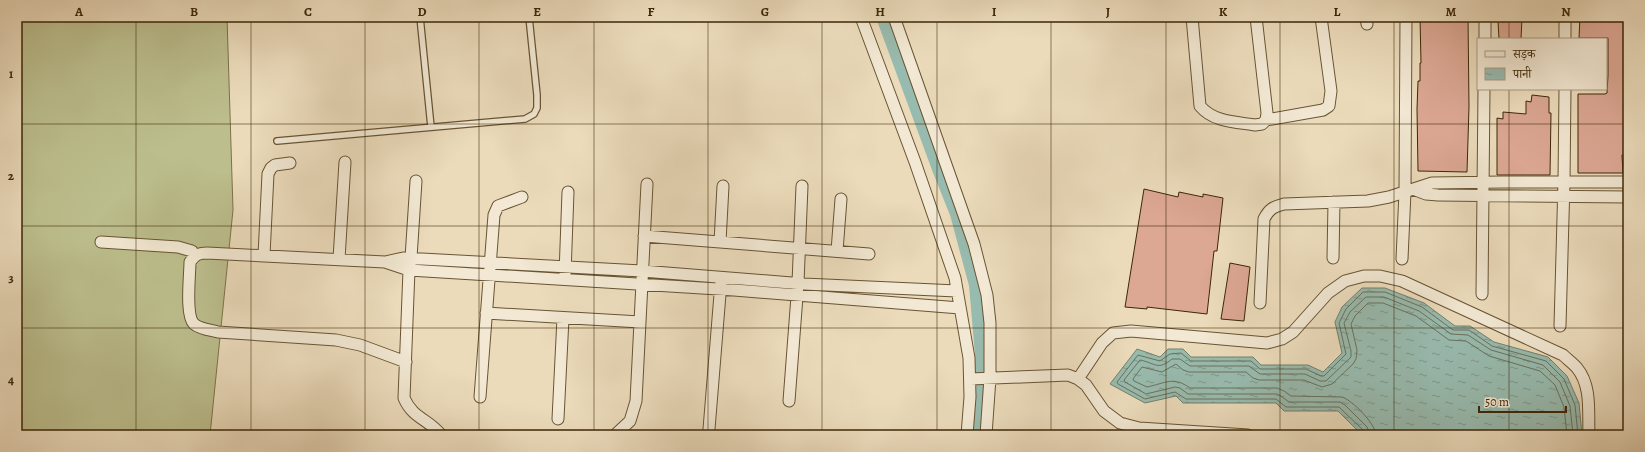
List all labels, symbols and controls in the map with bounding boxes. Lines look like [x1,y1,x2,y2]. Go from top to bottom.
text: A [74,3,84,20]
text: B [190,3,198,20]
text: C [304,3,312,20]
text: D [417,3,427,20]
text: E [533,3,541,20]
text: F [648,3,655,20]
text: G [761,3,769,20]
text: H [875,3,885,20]
text: I [992,3,997,20]
text: J [1106,3,1110,20]
text: K [1219,3,1228,20]
text: L [1334,3,1341,20]
text: M [1446,3,1457,20]
text: N [1561,3,1571,20]
legend [1477,38,1607,90]
text: सड़क [1512,46,1537,62]
text: 1 [9,65,14,82]
text: पानी [1512,66,1532,82]
text: 2 [8,167,15,184]
text: 3 [8,269,14,286]
text: 4 [8,371,14,388]
scale bar [1479,388,1566,414]
text: 50 m [1485,394,1509,410]

